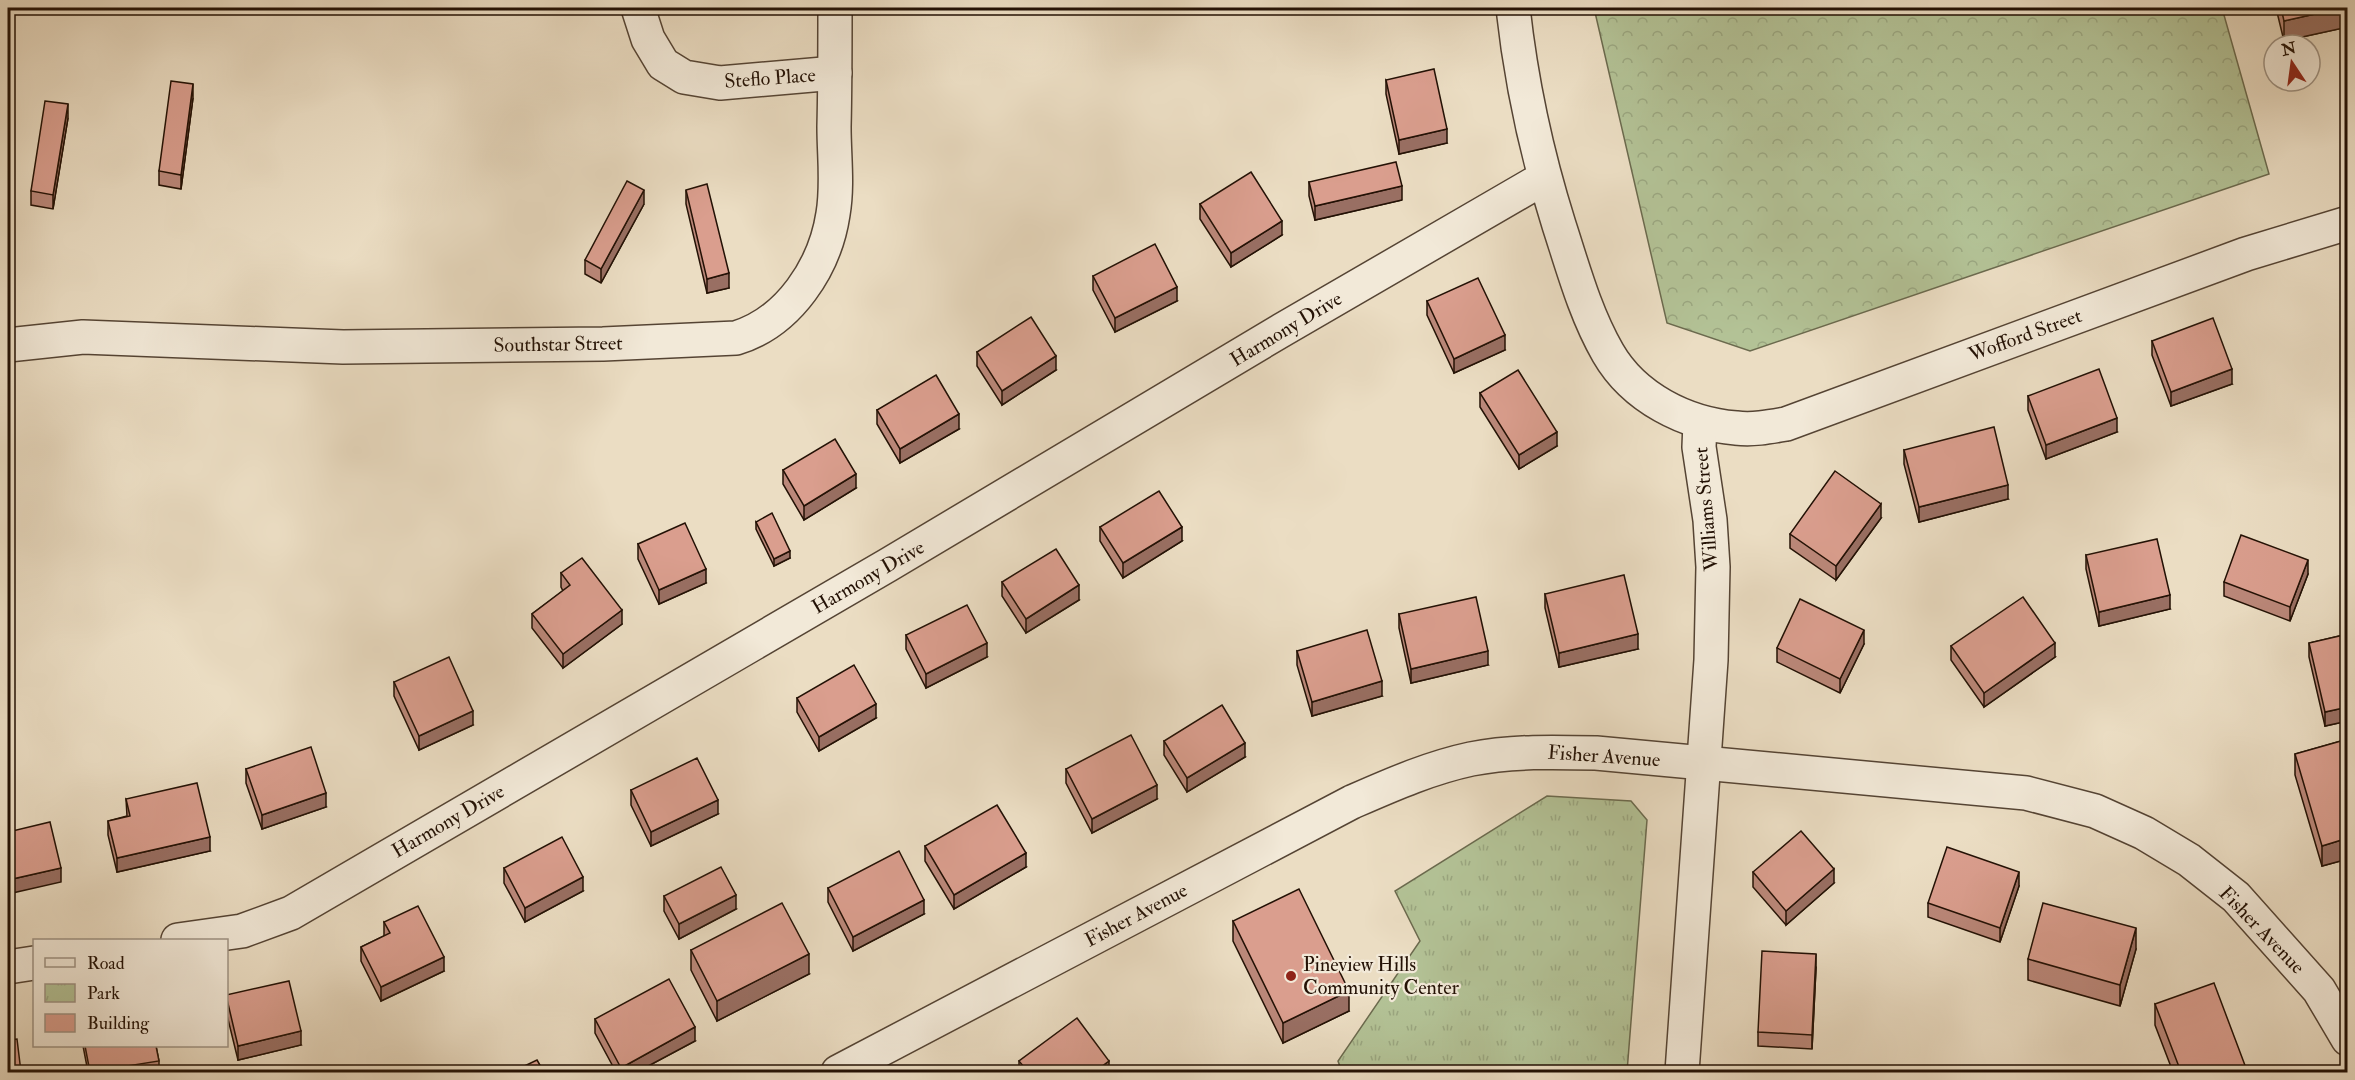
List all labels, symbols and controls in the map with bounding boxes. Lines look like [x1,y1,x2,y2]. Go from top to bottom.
north arrow [2262,33,2322,93]
text: N [2279,38,2299,61]
street label: Steflo Place [723,62,817,94]
street label: Harmony Drive [1226,286,1346,372]
street label: Wofford Street [1964,303,2086,367]
street label: Southstar Street [493,330,623,358]
street label: Williams Street [1688,446,1724,573]
street label: Harmony Drive [807,535,929,619]
street label: Fisher Avenue [1547,740,1661,772]
street label: Harmony Drive [387,779,509,863]
street label: Fisher Avenue [1080,877,1192,953]
street label: Fisher Avenue [2214,881,2310,979]
legend [33,939,228,1047]
text: Road [87,952,125,975]
place label: Pineview Hills Community Center [1303,952,1460,1000]
marker: Pineview Hills Community Center [1284,969,1298,983]
text: Park [87,982,120,1005]
text: Building [87,1012,150,1035]

